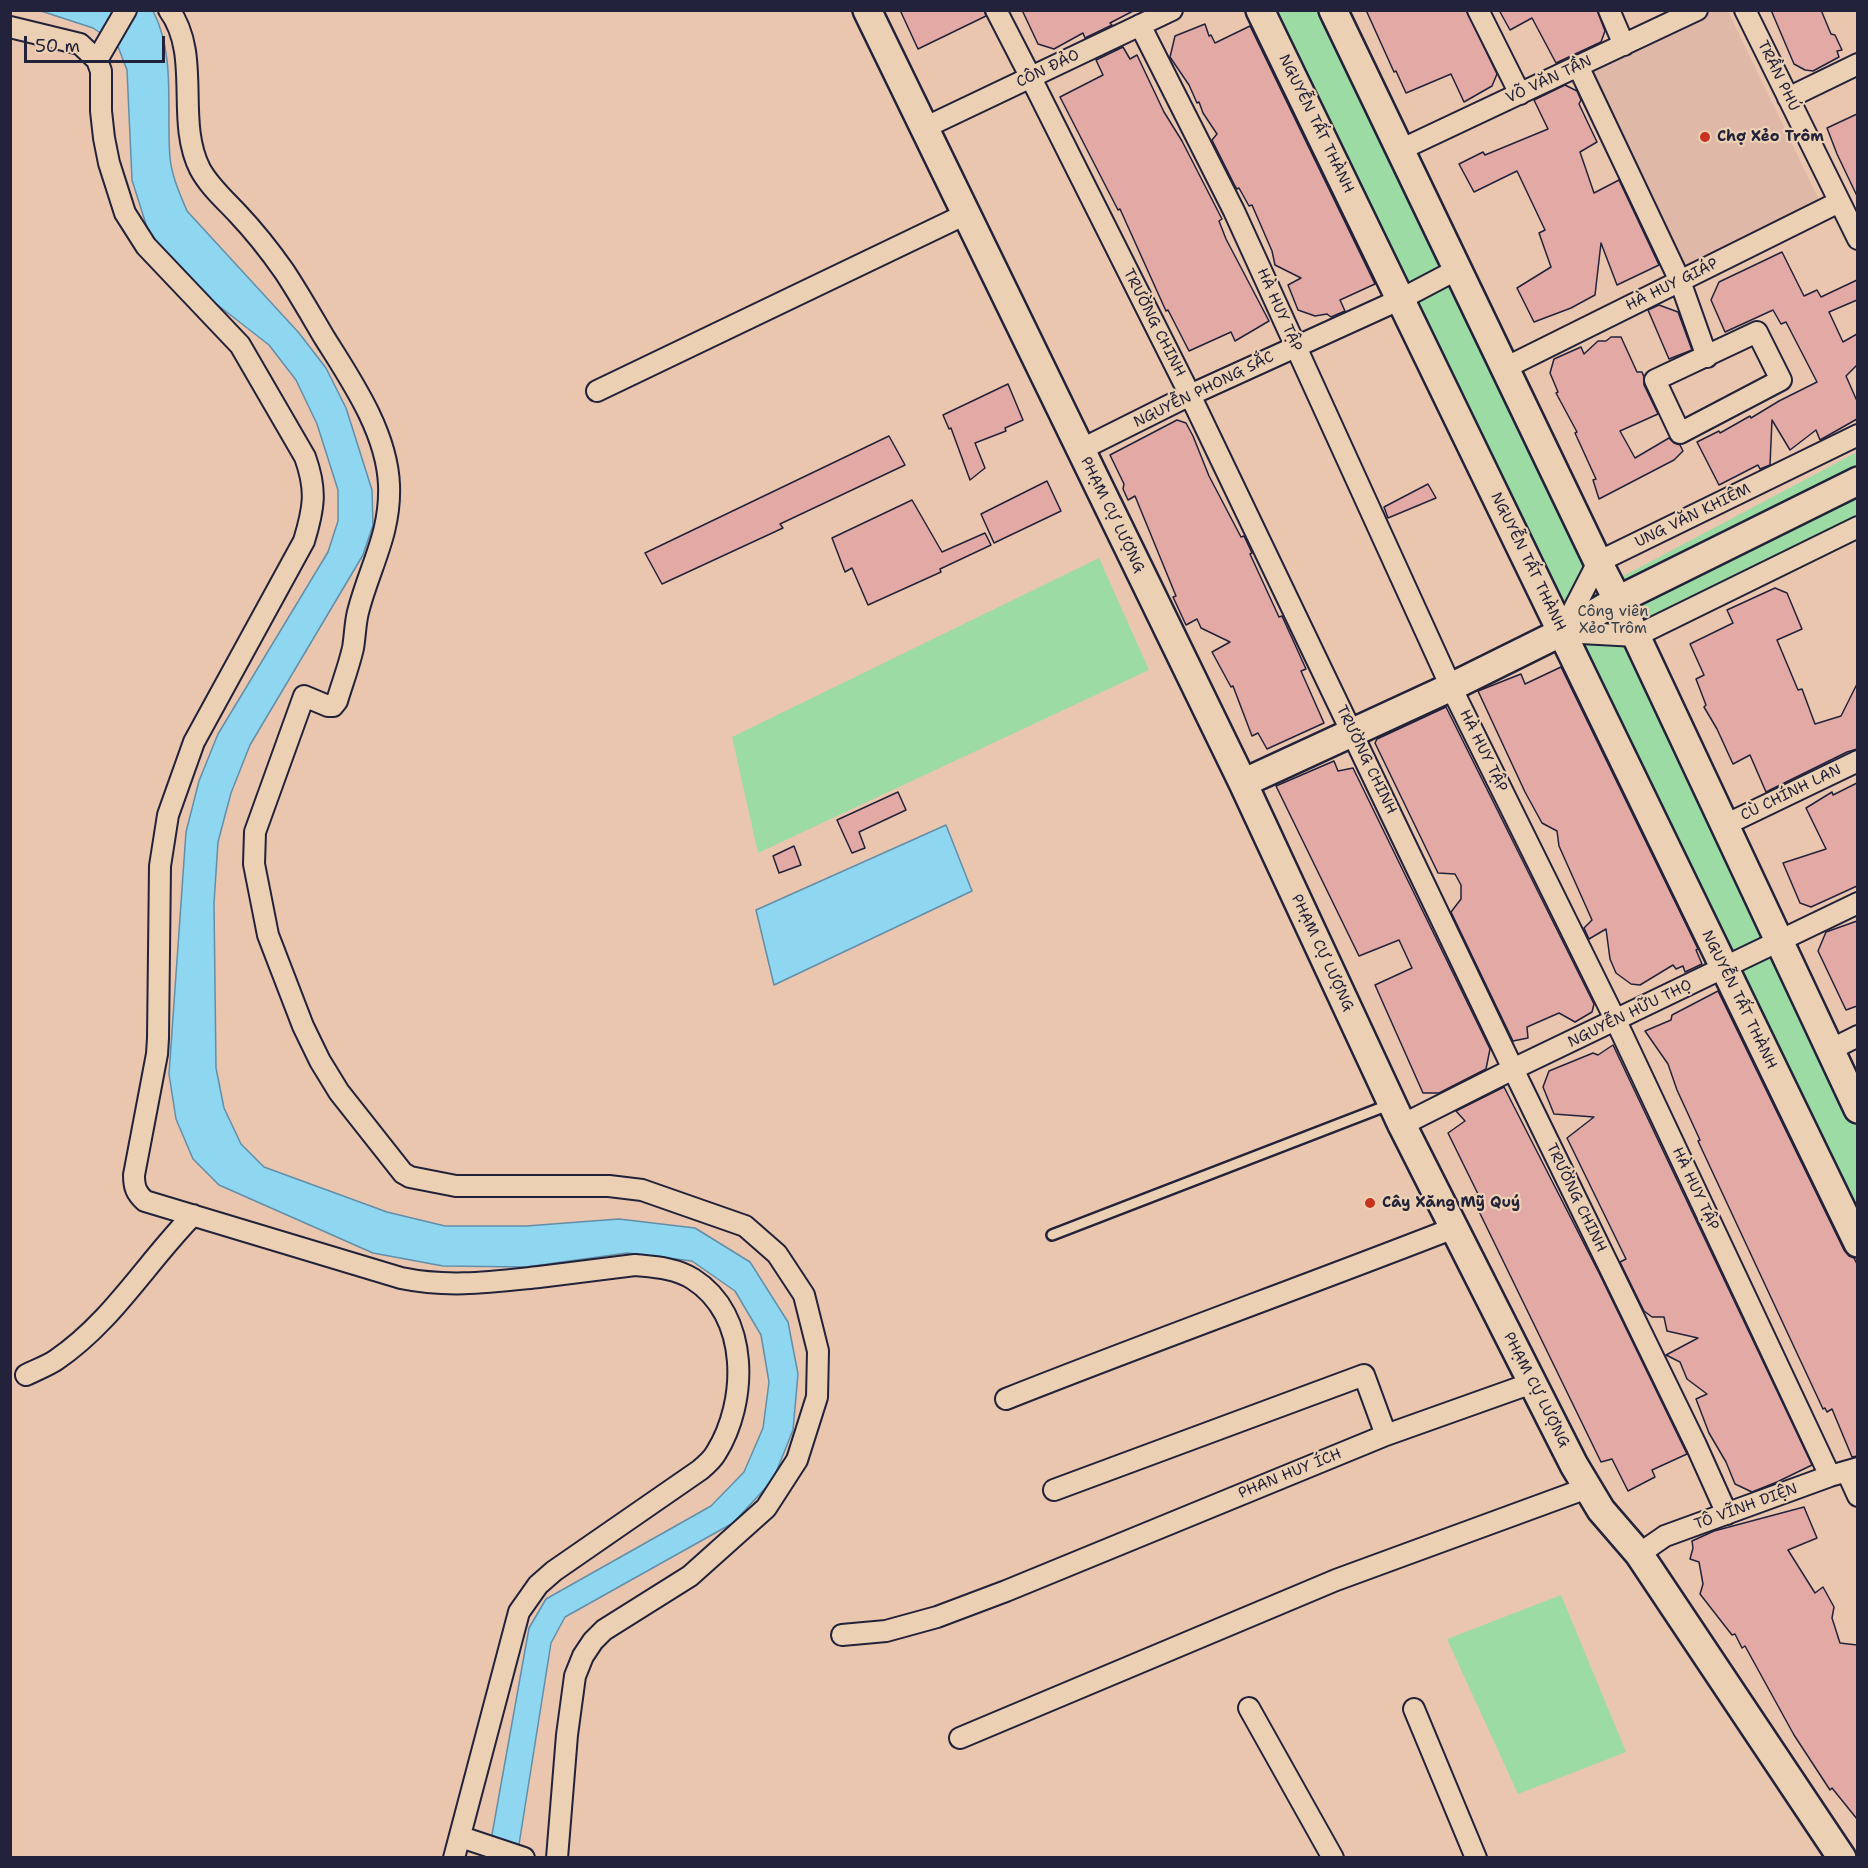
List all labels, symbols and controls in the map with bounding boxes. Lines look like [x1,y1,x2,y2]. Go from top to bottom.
scale bar [27,24,168,62]
text: 50 m [35,34,80,58]
street label: TRẦN PHÚ [1753,38,1803,114]
street label: CÔN ĐẢO [1014,46,1082,92]
street label: NGUYỄN TẤT THÀNH [1275,52,1357,196]
street label: VÕ VĂN TẦN [1503,52,1595,108]
place label: Chợ Xẻo Trôm [1717,128,1824,146]
marker: Chợ Xẻo Trôm [1698,130,1712,144]
street label: HÀ HUY GIÁP [1623,255,1721,315]
street label: HÀ HUY TẬP [1253,265,1305,355]
street label: TRƯỜNG CHINH [1119,266,1189,380]
street label: NGUYỄN PHONG SẮC [1131,348,1277,432]
street label: PHẠM CỰ LƯỢNG [1076,454,1148,576]
street label: UNG VĂN KHIÊM [1632,480,1754,552]
street label: NGUYỄN TẤT THÀNH [1487,490,1569,634]
park label: Công viên Xẻo Trôm [1578,603,1648,638]
street label: TRƯỜNG CHINH [1332,703,1400,817]
street label: HÀ HUY TẬP [1455,707,1511,795]
street label: CÙ CHÍNH LAN [1738,761,1844,825]
street label: PHẠM CỰ LƯỢNG [1287,892,1357,1014]
street label: NGUYỄN TẤT THÀNH [1698,928,1780,1072]
street label: NGUYỄN HỮU THỌ [1565,976,1695,1052]
street label: TRƯỜNG CHINH [1542,1141,1610,1255]
street label: HÀ HUY TẬP [1668,1145,1722,1233]
place label: Cây Xăng Mỹ Quý [1382,1194,1520,1212]
marker: Cây Xăng Mỹ Quý [1363,1196,1377,1210]
street label: PHẠM CỰ LƯỢNG [1499,1329,1573,1451]
street label: PHAN HUY ÍCH [1236,1445,1344,1503]
street label: TÔ VĨNH DIỆN [1692,1480,1800,1534]

